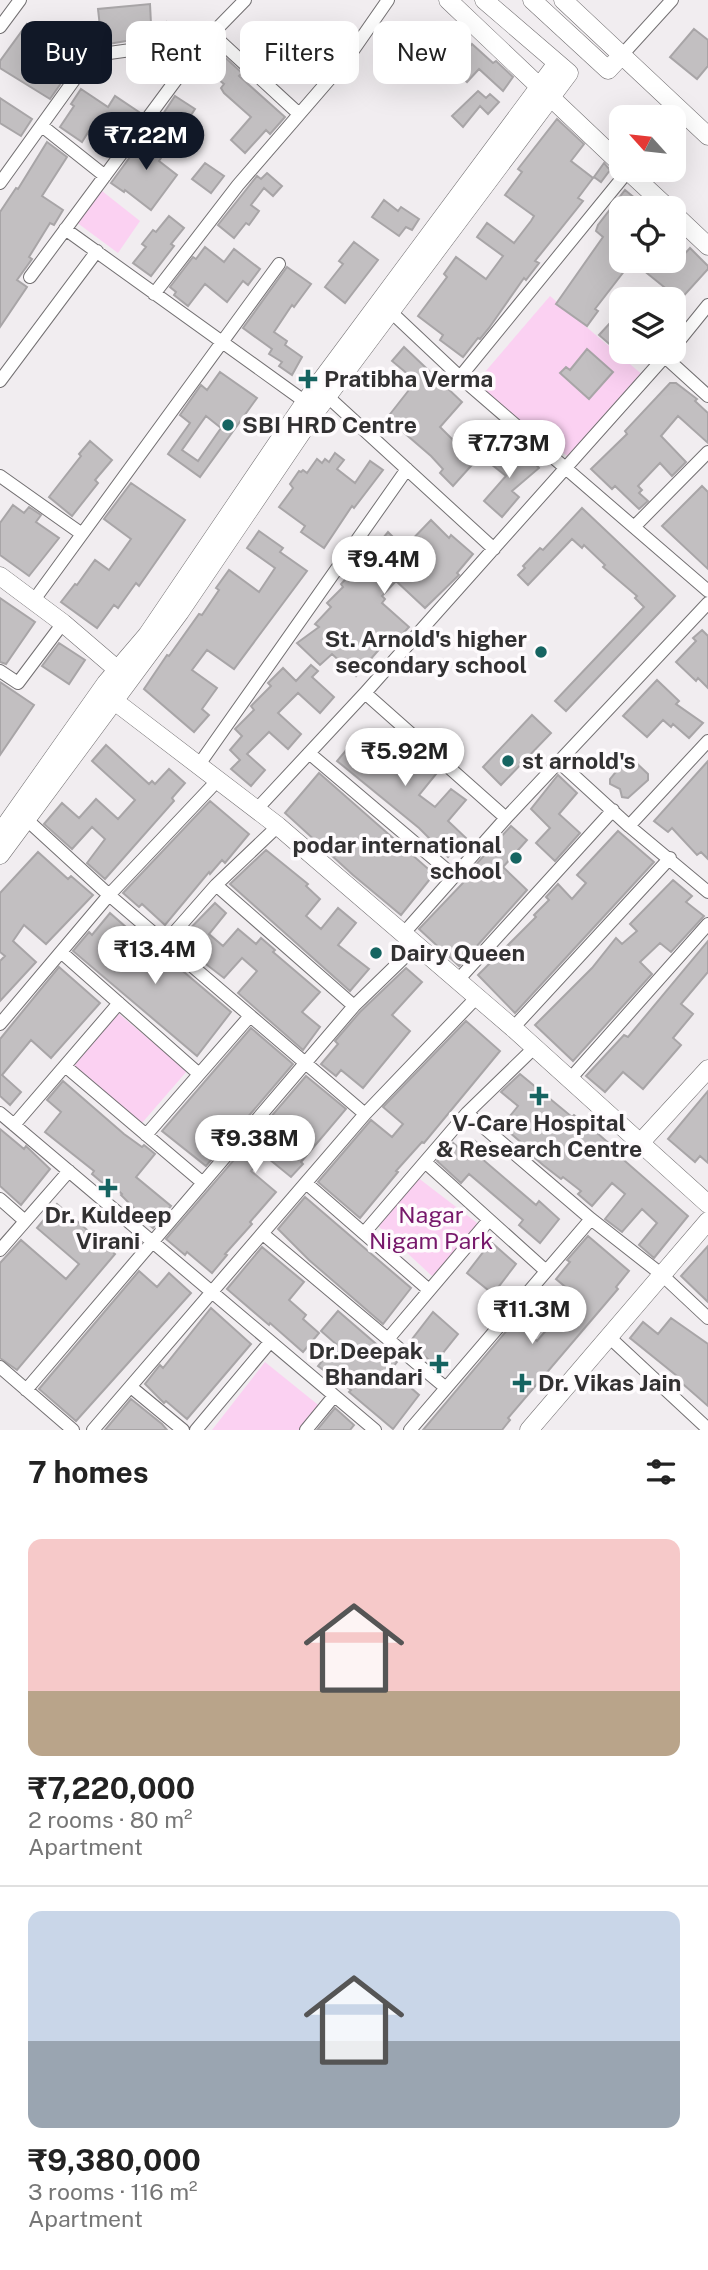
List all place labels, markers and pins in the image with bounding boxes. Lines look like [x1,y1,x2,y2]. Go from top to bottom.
pin: ₹7.22M [89,113,203,172]
place label: Pratibha Verma [324,365,493,392]
marker: Pratibha Verma [298,369,318,389]
place label: SBI HRD Centre [242,411,417,438]
marker: SBI HRD Centre [220,417,236,433]
pin: ₹7.73M [452,420,566,480]
pin: ₹9.4M [335,536,433,596]
place label: St. Arnold's higher secondary school [325,625,527,678]
marker: St. Arnold's higher secondary school [533,644,549,660]
pin: ₹5.92M [348,728,462,788]
place label: st arnold's [522,747,636,774]
marker: st arnold's [500,753,516,769]
place label: podar international school [292,831,502,884]
marker: podar international school [508,850,524,866]
pin: ₹13.4M [98,926,212,986]
place label: Dairy Queen [390,939,525,966]
marker: Dairy Queen [368,945,384,961]
marker: V-Care Hospital & Research Centre [529,1086,549,1106]
place label: V-Care Hospital & Research Centre [436,1109,642,1162]
pin: ₹9.38M [198,1116,312,1175]
marker: Dr. Kuldeep Virani [98,1178,118,1198]
place label: Dr. Kuldeep Virani [45,1201,171,1254]
pin: ₹11.3M [475,1286,589,1346]
place label: Dr.Deepak Bhandari [309,1337,423,1390]
marker: Dr.Deepak Bhandari [429,1354,449,1374]
place label: Dr. Vikas Jain [538,1369,681,1396]
marker: Dr. Vikas Jain [512,1373,532,1393]

